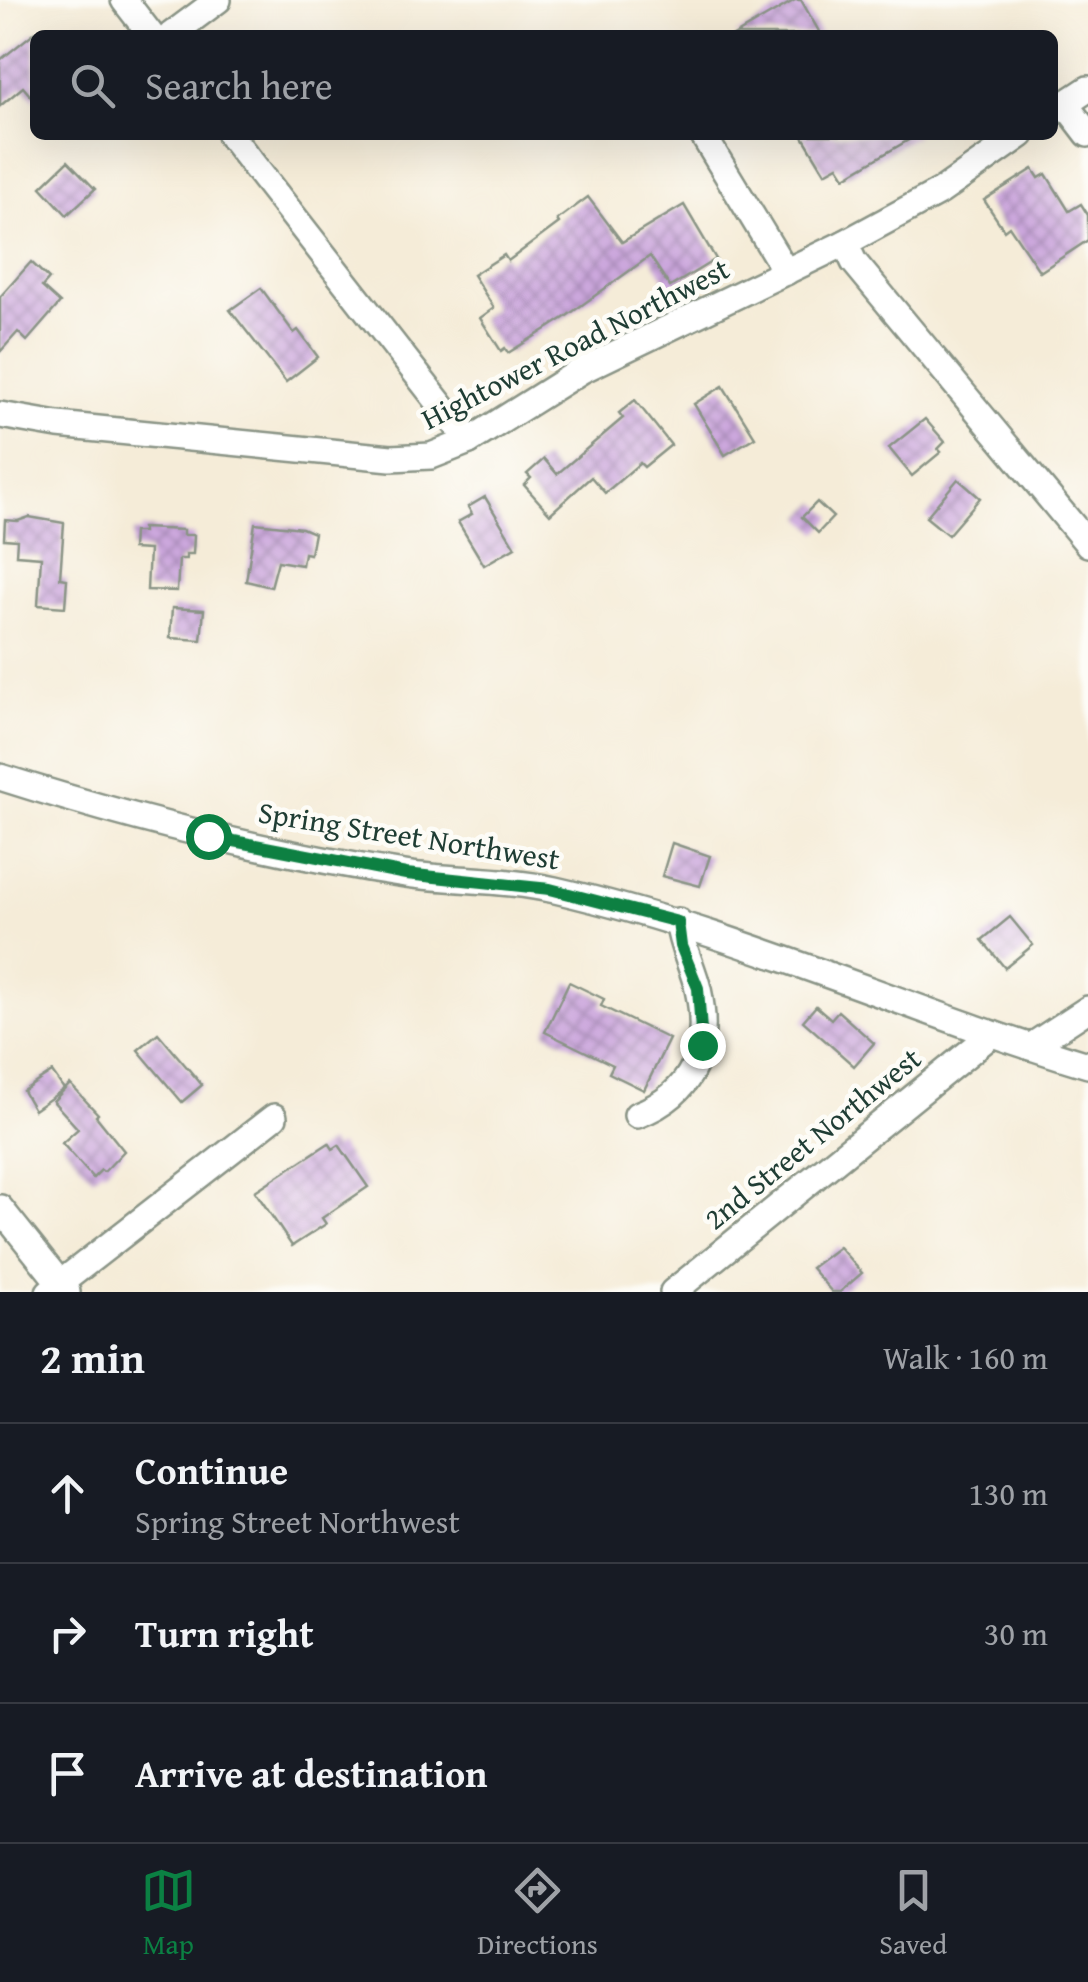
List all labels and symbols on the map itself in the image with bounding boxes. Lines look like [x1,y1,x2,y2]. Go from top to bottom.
street label: Hightower Road Northwest [413,246,737,440]
street label: Spring Street Northwest [255,789,563,881]
route start [186,814,232,860]
route end [680,1023,726,1069]
street label: 2nd Street Northwest [694,1036,930,1240]

